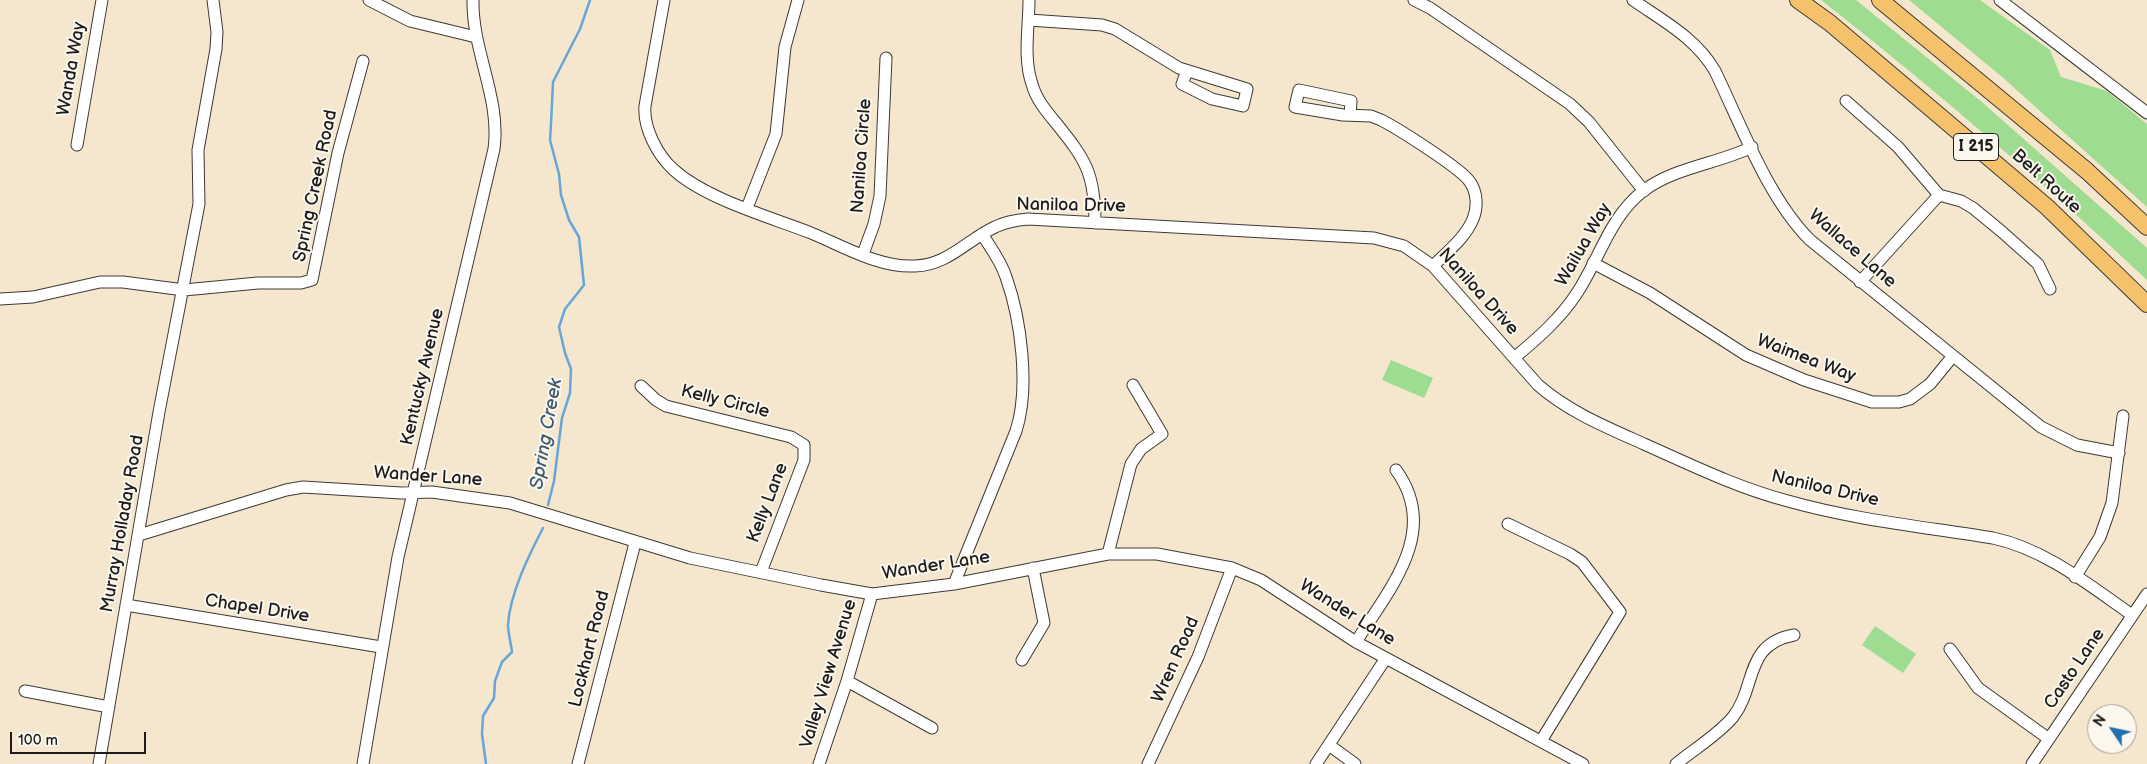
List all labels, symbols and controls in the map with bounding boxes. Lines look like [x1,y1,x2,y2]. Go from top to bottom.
street label: Wanda Way [53,20,91,118]
street label: Naniloa Circle [847,98,877,214]
street label: Spring Creek Road [289,108,343,264]
road number: I 215 [1954,134,1998,160]
street label: Belt Route [2007,145,2085,219]
street label: Naniloa Drive [1016,194,1126,218]
street label: Wailua Way [1551,200,1617,290]
street label: Wallace Lane [1804,205,1900,293]
street label: Naniloa Drive [1433,244,1523,340]
street label: Kentucky Avenue [397,306,449,448]
street label: Waimea Way [1754,330,1858,388]
water label: Spring Creek [526,377,568,491]
street label: Kelly Circle [679,381,771,423]
street label: Murray Holladay Road [97,434,149,614]
street label: Kelly Lane [743,460,793,546]
street label: Wander Lane [373,462,483,492]
street label: Naniloa Drive [1769,466,1881,512]
street label: Wander Lane [881,547,991,585]
street label: Wander Lane [1295,575,1399,651]
street label: Lockhart Road [565,589,615,709]
street label: Chapel Drive [203,590,311,628]
street label: Valley View Avenue [796,597,862,751]
street label: Wren Road [1147,614,1205,706]
street label: Casto Lane [2040,624,2110,714]
north arrow [2087,704,2137,754]
text: N [2090,712,2110,730]
scale bar [12,722,149,754]
text: 100 m [18,731,58,750]

